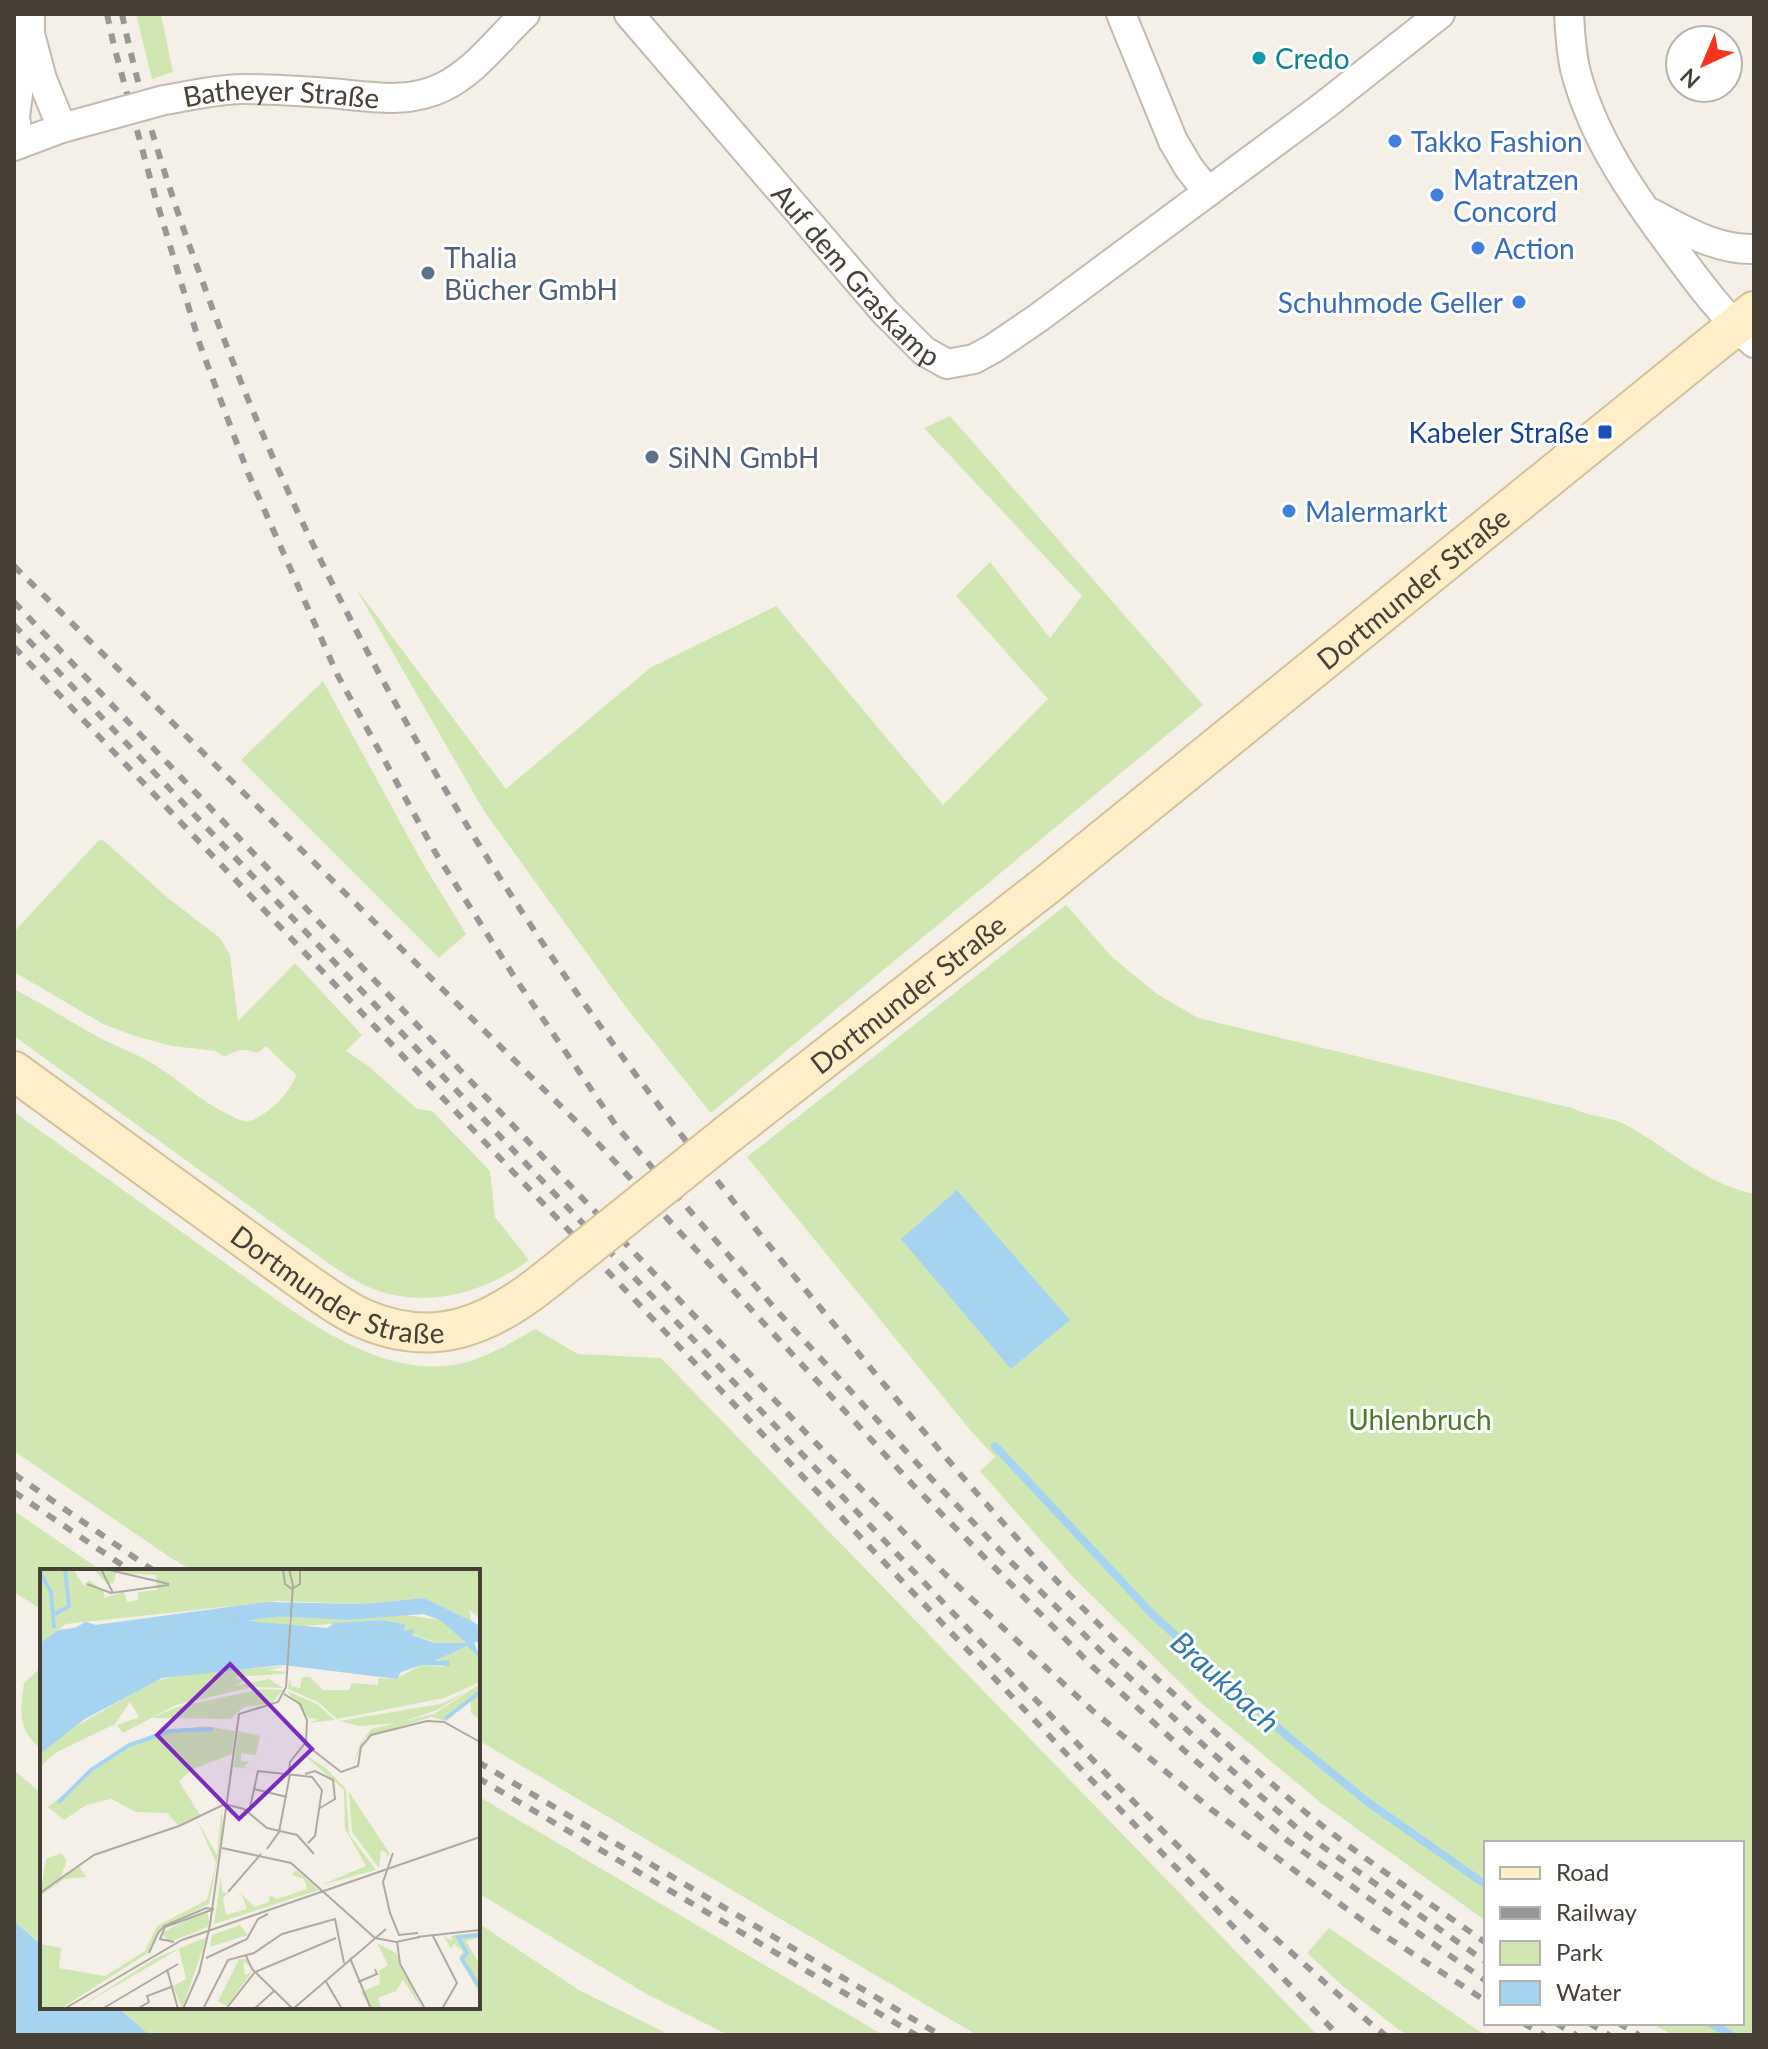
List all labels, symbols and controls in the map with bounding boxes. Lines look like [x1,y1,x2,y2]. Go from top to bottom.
north arrow [1664,24,1744,104]
place label: Credo [1275,41,1350,75]
marker: Credo [1250,49,1268,67]
text: N [1674,63,1705,94]
street label: Batheyer Straße [180,72,381,115]
place label: Takko Fashion [1411,124,1583,158]
marker: Takko Fashion [1386,132,1404,150]
place label: Matratzen Concord [1453,162,1579,228]
street label: Auf dem Graskamp [765,176,946,373]
marker: Matratzen Concord [1428,186,1446,204]
place label: Action [1494,231,1575,265]
marker: Action [1469,239,1487,257]
place label: Thalia Bücher GmbH [444,240,618,306]
marker: Thalia Bücher GmbH [419,264,437,282]
place label: Schuhmode Geller [1278,285,1503,319]
marker: Schuhmode Geller [1510,293,1528,311]
place label: Kabeler Straße [1408,415,1589,449]
marker: Kabeler Straße [1596,423,1614,441]
place label: SiNN GmbH [668,440,819,474]
marker: SiNN GmbH [643,448,661,466]
place label: Malermarkt [1305,494,1447,528]
street label: Dortmunder Straße [1310,500,1516,676]
marker: Malermarkt [1280,502,1298,520]
street label: Dortmunder Straße [803,907,1012,1080]
street label: Dortmunder Straße [225,1218,445,1350]
park label: Uhlenbruch [1348,1402,1492,1436]
inset map [40,1569,480,2009]
water label: Braukbach [1164,1623,1288,1739]
legend [1484,1841,1744,2025]
text: Road [1556,1857,1609,1886]
text: Railway [1556,1897,1638,1926]
text: Park [1556,1937,1604,1966]
text: Water [1556,1977,1621,2006]

